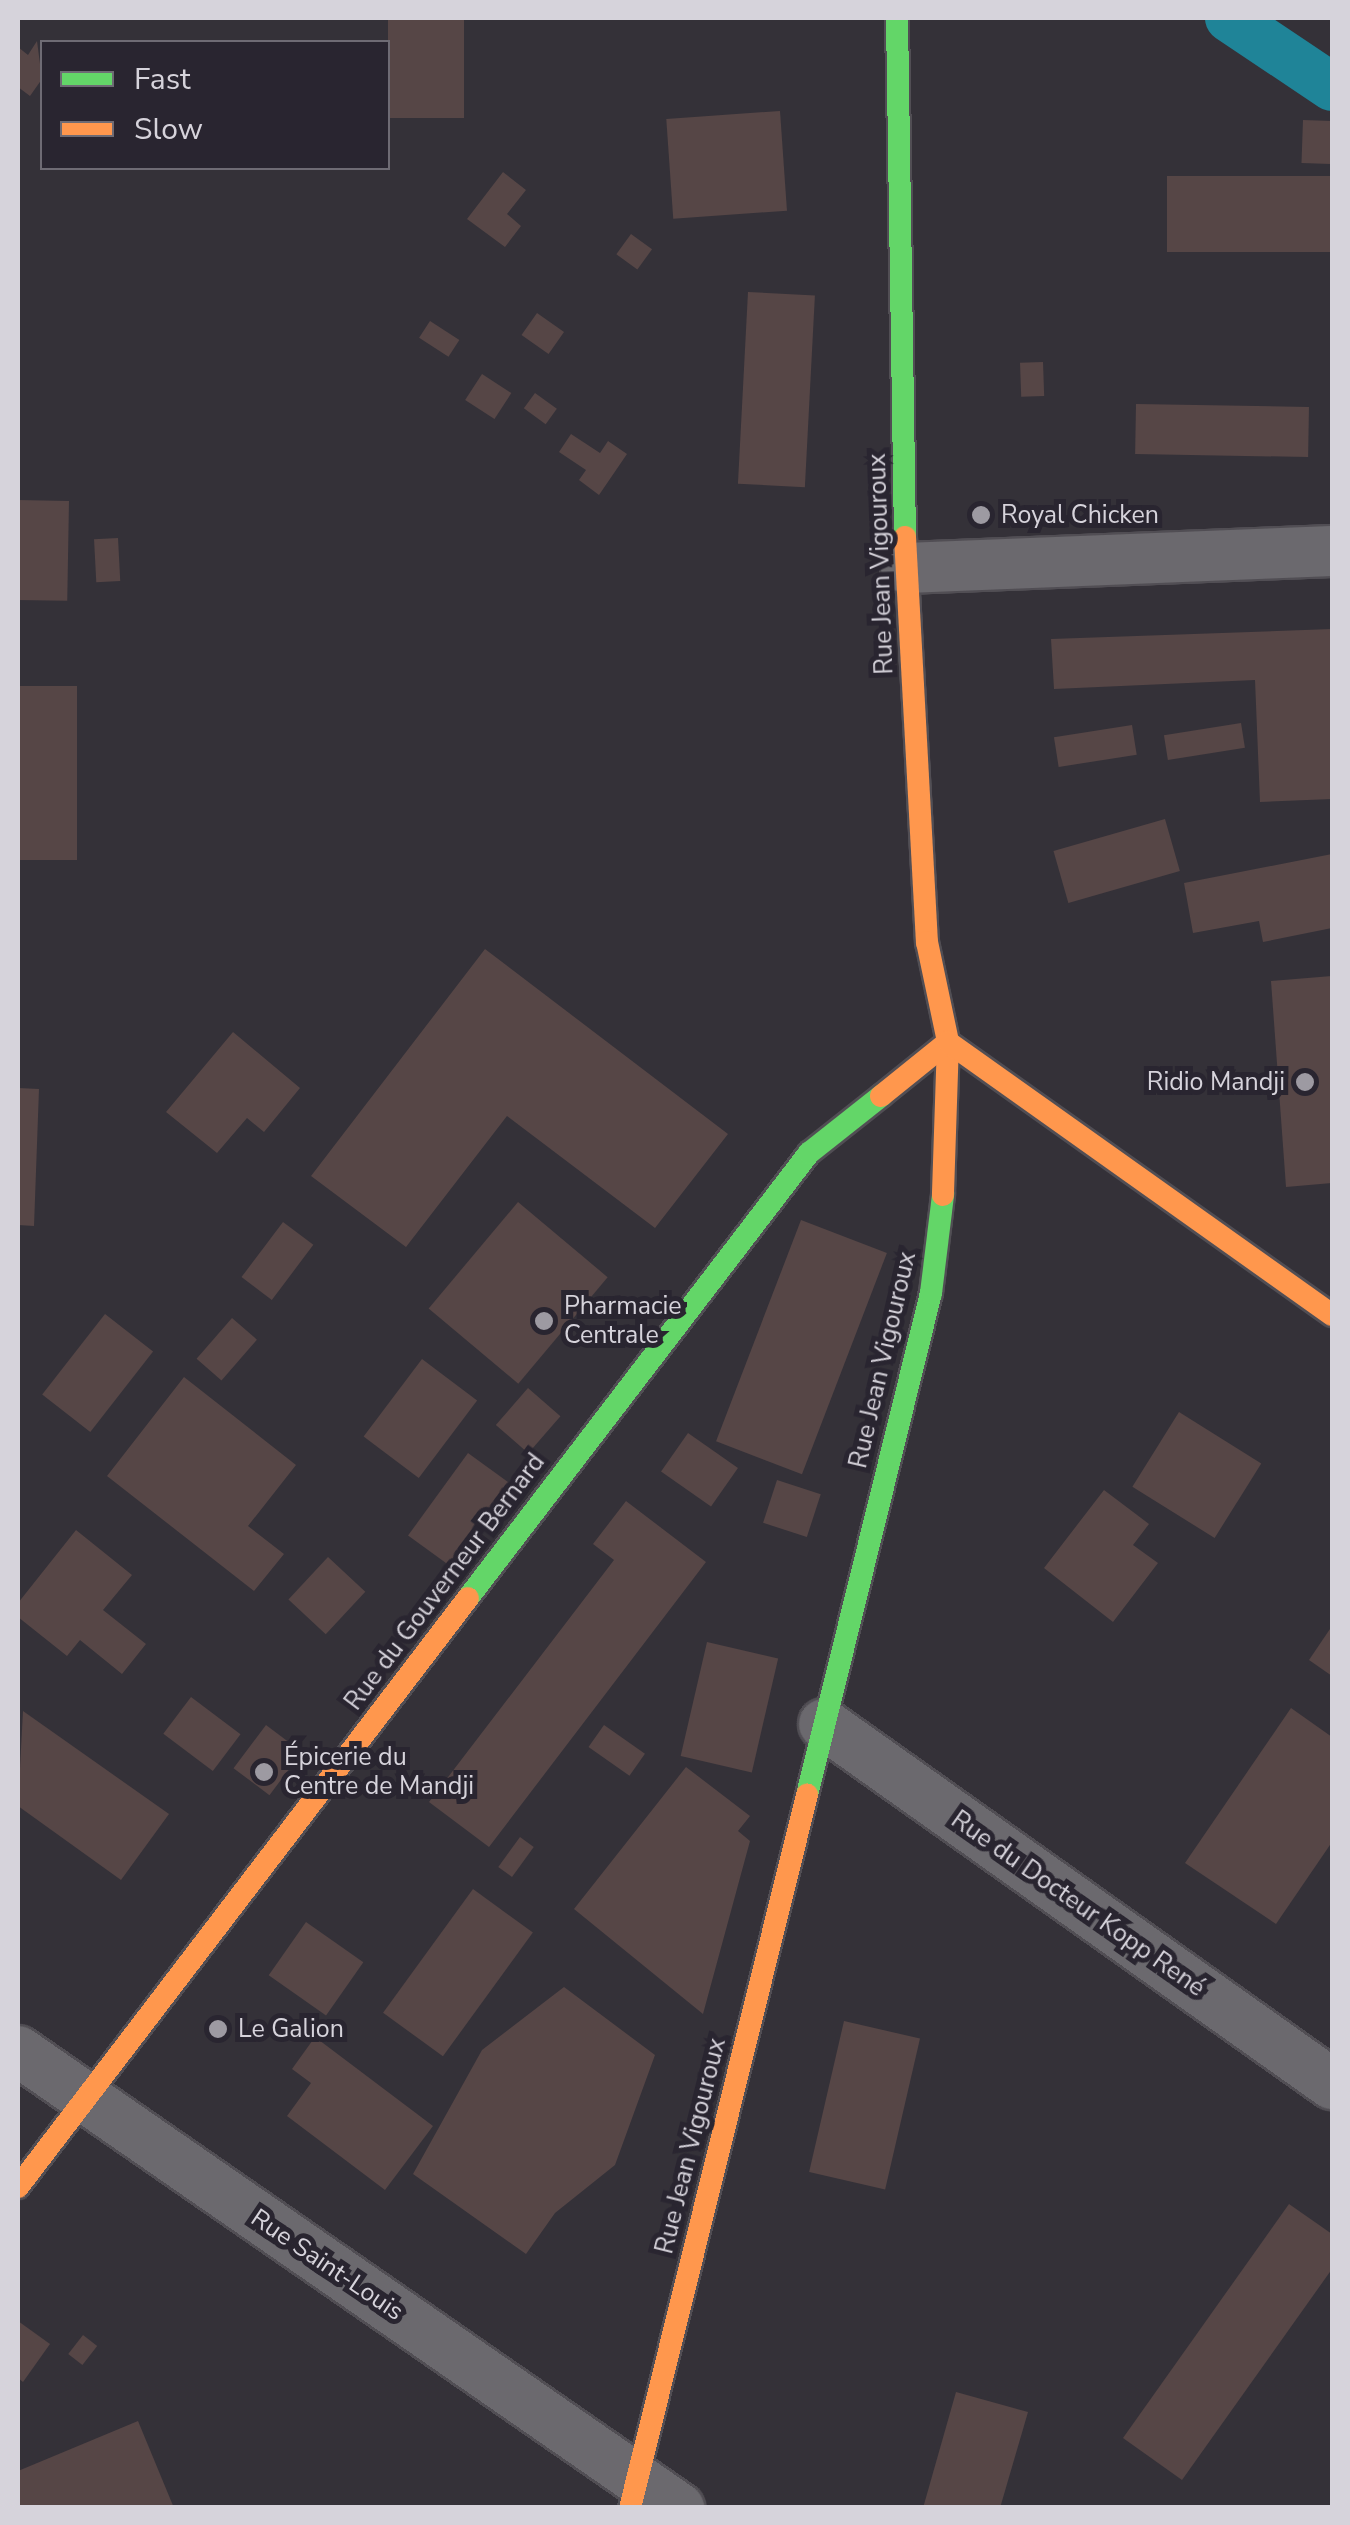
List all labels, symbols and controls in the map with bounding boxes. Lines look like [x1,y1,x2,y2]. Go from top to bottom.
legend [40,40,390,170]
text: Fast [134,59,191,100]
text: Slow [134,109,203,150]
street label: Rue Jean Vigouroux [862,453,900,675]
place label: Royal Chicken [1001,500,1159,530]
marker: Royal Chicken [970,504,992,526]
place label: Ridio Mandji [1147,1067,1285,1097]
marker: Ridio Mandji [1294,1071,1316,1093]
street label: Rue Jean Vigouroux [844,1249,922,1471]
place label: Pharmacie Centrale [564,1292,682,1351]
marker: Pharmacie Centrale [533,1310,555,1332]
street label: Rue du Gouverneur Bernard [339,1448,551,1716]
place label: Épicerie du Centre de Mandji [284,1743,474,1802]
marker: Épicerie du Centre de Mandji [253,1761,275,1783]
street label: Rue du Docteur Kopp René [945,1805,1211,2003]
place label: Le Galion [238,2014,344,2044]
marker: Le Galion [207,2018,229,2040]
street label: Rue Jean Vigouroux [650,2035,732,2257]
street label: Rue Saint-Louis [245,2203,409,2327]

